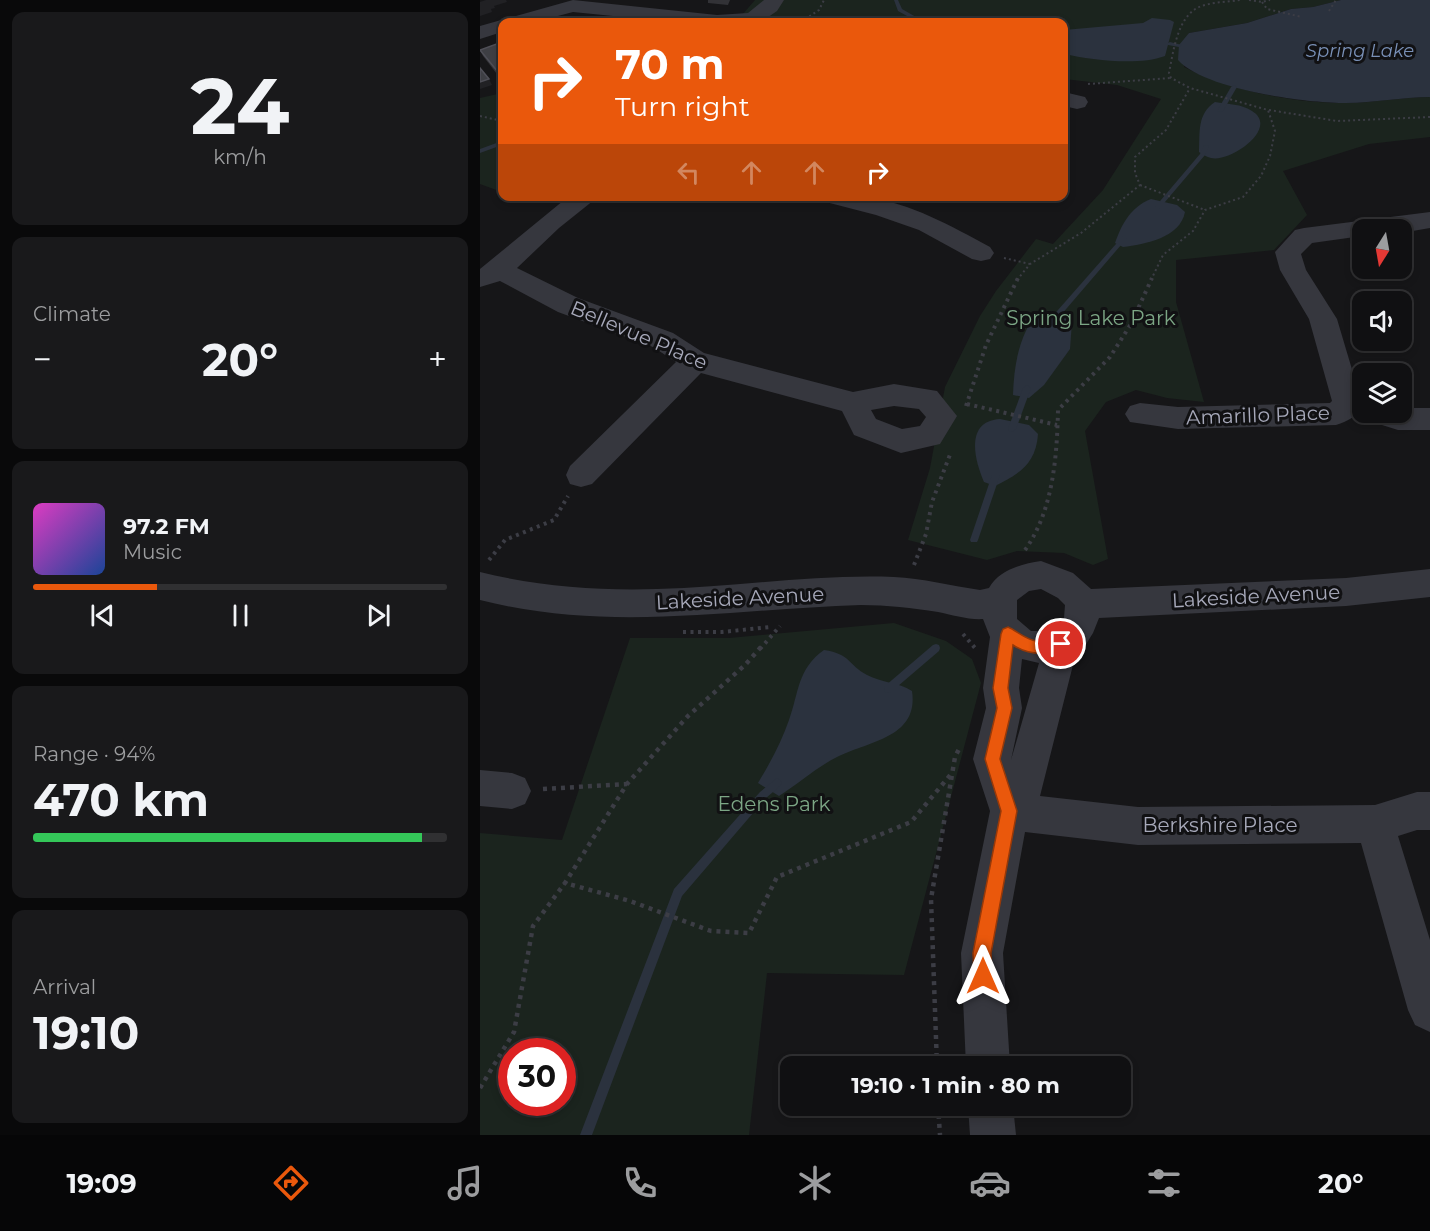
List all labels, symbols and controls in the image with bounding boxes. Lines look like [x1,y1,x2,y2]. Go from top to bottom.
text: 70 m [615,38,725,90]
water label: Spring Lake [1306,40,1414,62]
icon: right [516,42,594,120]
text: 24 [191,58,289,154]
text: Turn right [615,90,750,123]
text: km/h [213,145,267,169]
icon: left [672,156,705,189]
icon: ahead [735,156,768,189]
icon: ahead [798,156,831,189]
icon: right [861,156,894,189]
north arrow [1352,219,1412,279]
map controls [1352,219,1412,423]
button: sound [1352,291,1412,351]
street label: Bellevue Place [567,295,711,375]
text: Climate [33,302,111,326]
park label: Spring Lake Park [1006,306,1176,330]
text: 20° [202,332,278,387]
text: − [33,339,52,379]
text: + [428,339,447,379]
button: layers [1352,363,1412,423]
street label: Amarillo Place [1186,400,1330,430]
text: 97.2 FM [123,513,210,540]
text: Music [123,540,182,564]
street label: Lakeside Avenue [1171,580,1341,612]
street label: Lakeside Avenue [655,582,825,614]
icon: previous [86,599,119,632]
icon: pause [224,599,257,632]
icon: next [362,599,395,632]
pin [1035,618,1086,669]
icon: arrive [1044,627,1077,660]
text: Range · 94% [33,742,155,766]
text: 470 km [33,772,209,827]
park label: Edens Park [717,792,831,816]
street label: Berkshire Place [1142,813,1298,837]
position arrow [951,944,1015,1008]
text: Arrival [33,975,96,999]
text: 19:10 [33,1005,139,1060]
speed limit sign: 30 [498,1038,576,1116]
text: 19:10 · 1 min · 80 m [851,1072,1060,1099]
icon: directions [270,1162,312,1204]
icon: music [444,1162,486,1204]
icon: phone [619,1162,661,1204]
icon: climate [794,1162,836,1204]
icon: car [969,1162,1011,1204]
icon: filters [1143,1162,1185,1204]
text: 19:09 [66,1167,137,1200]
text: 20° [1318,1167,1364,1200]

